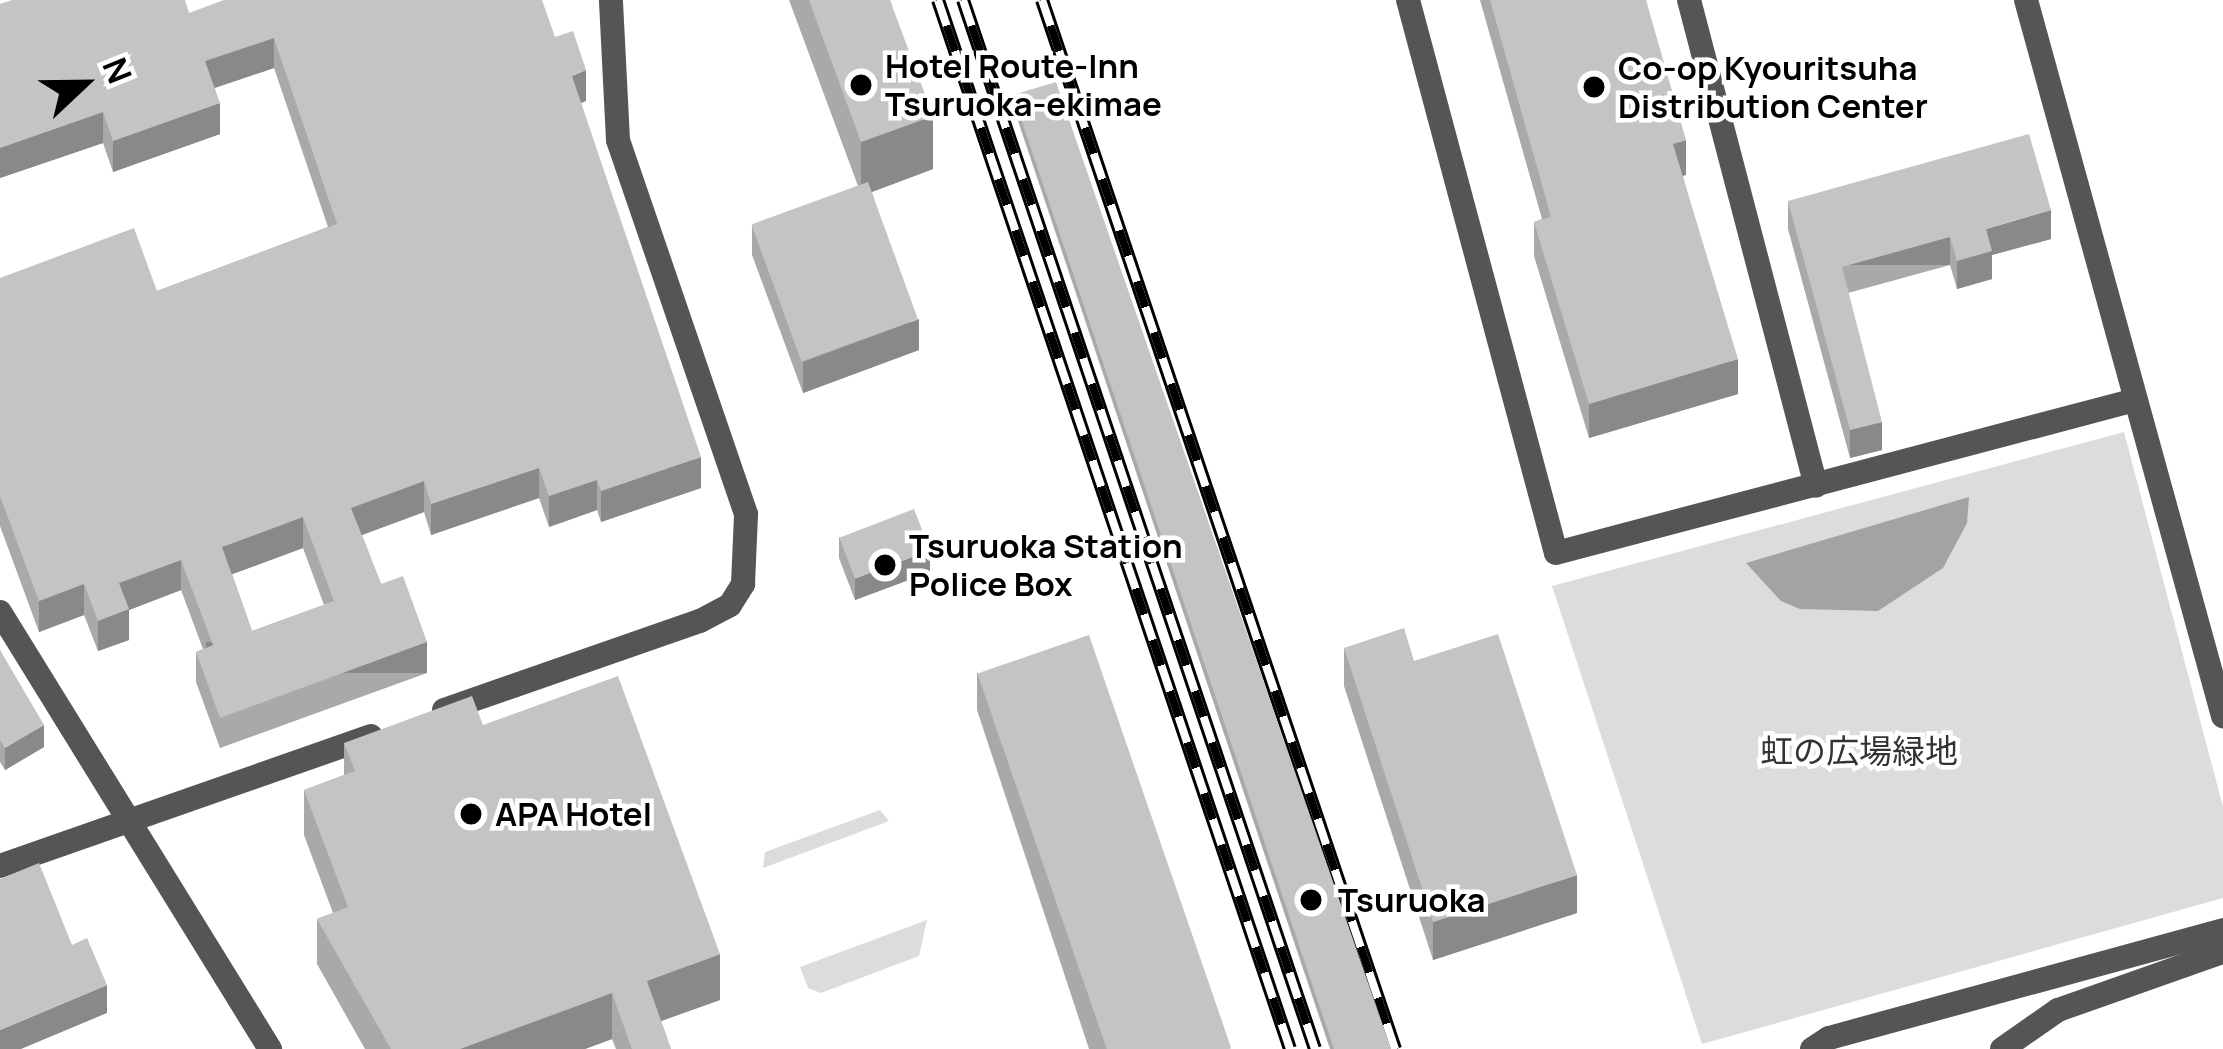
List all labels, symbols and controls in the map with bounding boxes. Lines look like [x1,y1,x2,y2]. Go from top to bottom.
north arrow [24,24,144,144]
place label: Hotel Route-Inn Tsuruoka-ekimae [885,46,1162,124]
place label: Co-op Kyouritsuha Distribution Center [1618,48,1928,126]
text: N [93,51,143,90]
marker: Hotel Route-Inn Tsuruoka-ekimae [848,72,874,98]
marker: Co-op Kyouritsuha Distribution Center [1581,74,1607,100]
place label: Tsuruoka Station Police Box [909,526,1183,604]
marker: Tsuruoka Station Police Box [872,552,898,578]
park label: 虹の広場緑地 [1760,731,1958,771]
place label: APA Hotel [495,794,652,834]
marker: APA Hotel [458,801,484,827]
place label: Tsuruoka [1338,880,1486,920]
marker: Tsuruoka [1295,884,1327,916]

